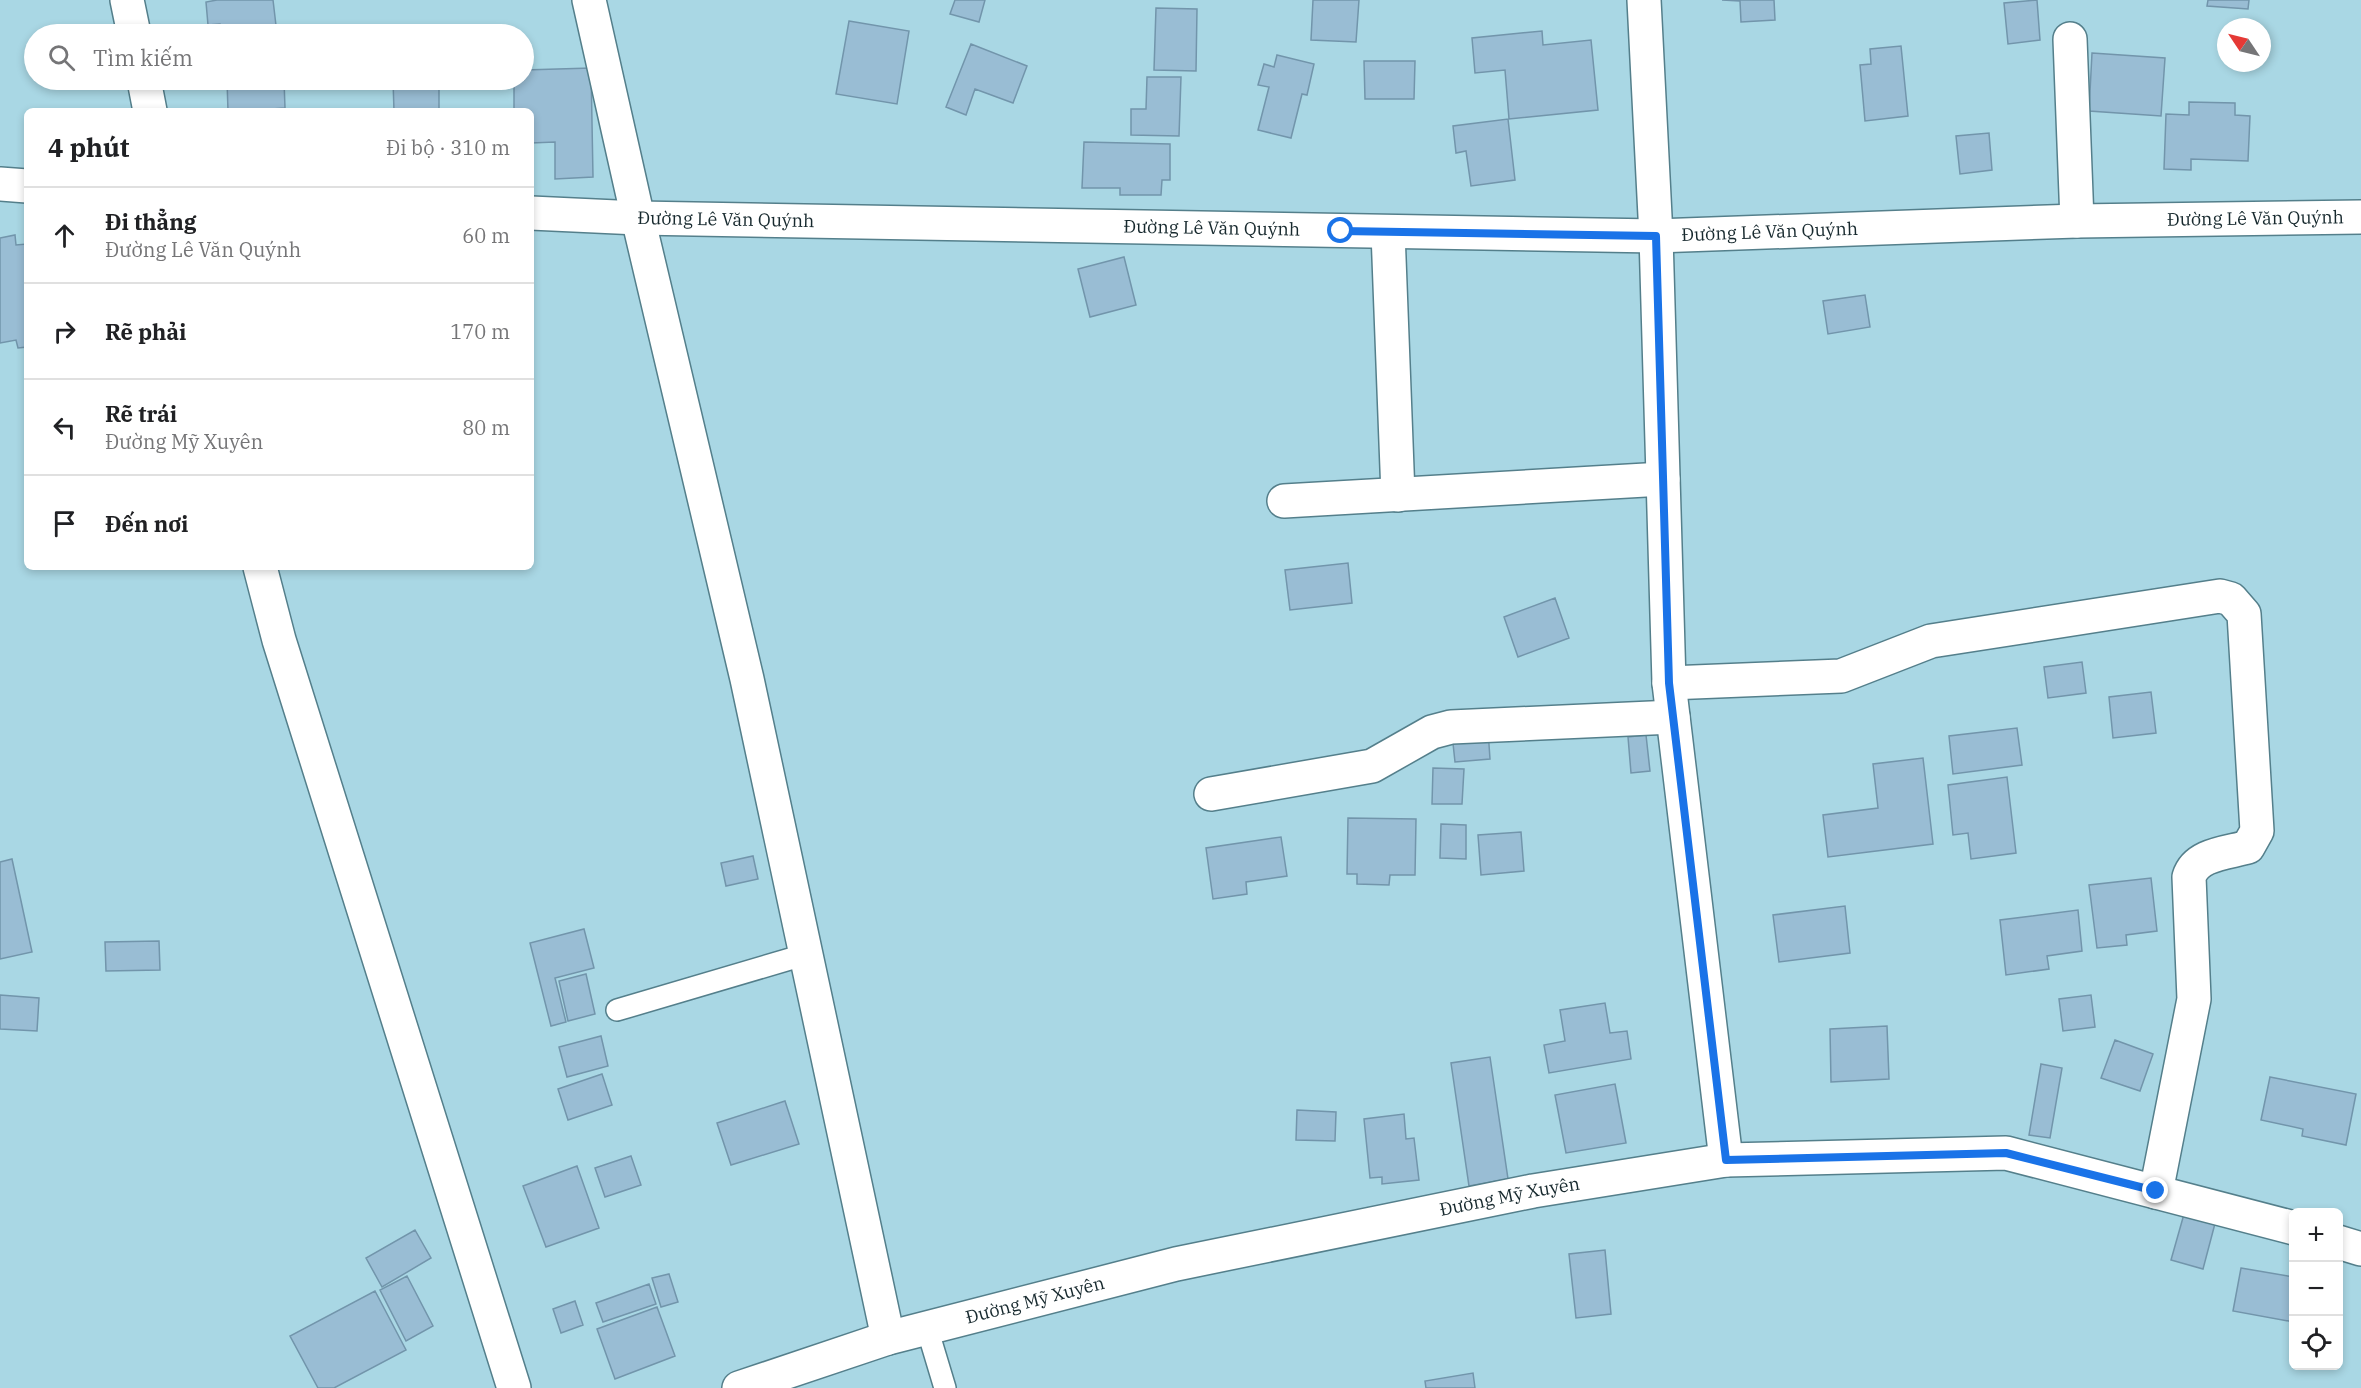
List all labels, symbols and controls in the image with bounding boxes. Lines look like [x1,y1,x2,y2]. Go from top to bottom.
north arrow [2217,18,2271,72]
search box [24,24,534,90]
icon: search [45,41,78,74]
text: Tìm kiếm [93,43,193,72]
text: 4 phút [48,130,130,164]
text: Đi bộ · 310 m [386,134,510,161]
street label: Đường Lê Văn Quýnh [2167,205,2344,231]
street label: Đường Lê Văn Quýnh [637,206,814,232]
text: Đi thẳng [105,207,197,236]
street label: Đường Lê Văn Quýnh [1123,215,1300,241]
route start [1327,217,1353,243]
street label: Đường Lê Văn Quýnh [1681,217,1858,246]
icon: ahead [48,219,81,252]
text: 60 m [462,222,510,249]
text: Đường Lê Văn Quýnh [105,236,301,263]
icon: right [48,315,81,348]
text: Rẽ phải [105,317,186,346]
text: 170 m [450,318,510,345]
text: Rẽ trái [105,399,177,428]
icon: left [48,411,81,444]
text: 80 m [462,414,510,441]
text: Đường Mỹ Xuyên [105,428,263,455]
icon: arrive [48,507,81,540]
text: Đến nơi [105,509,188,538]
street label: Đường Mỹ Xuyên [1437,1172,1581,1221]
route end [2142,1177,2168,1203]
map controls [2289,1208,2343,1370]
button: + [2289,1208,2343,1262]
button: − [2289,1262,2343,1316]
street label: Đường Mỹ Xuyên [963,1271,1107,1329]
button: locate [2289,1316,2343,1370]

